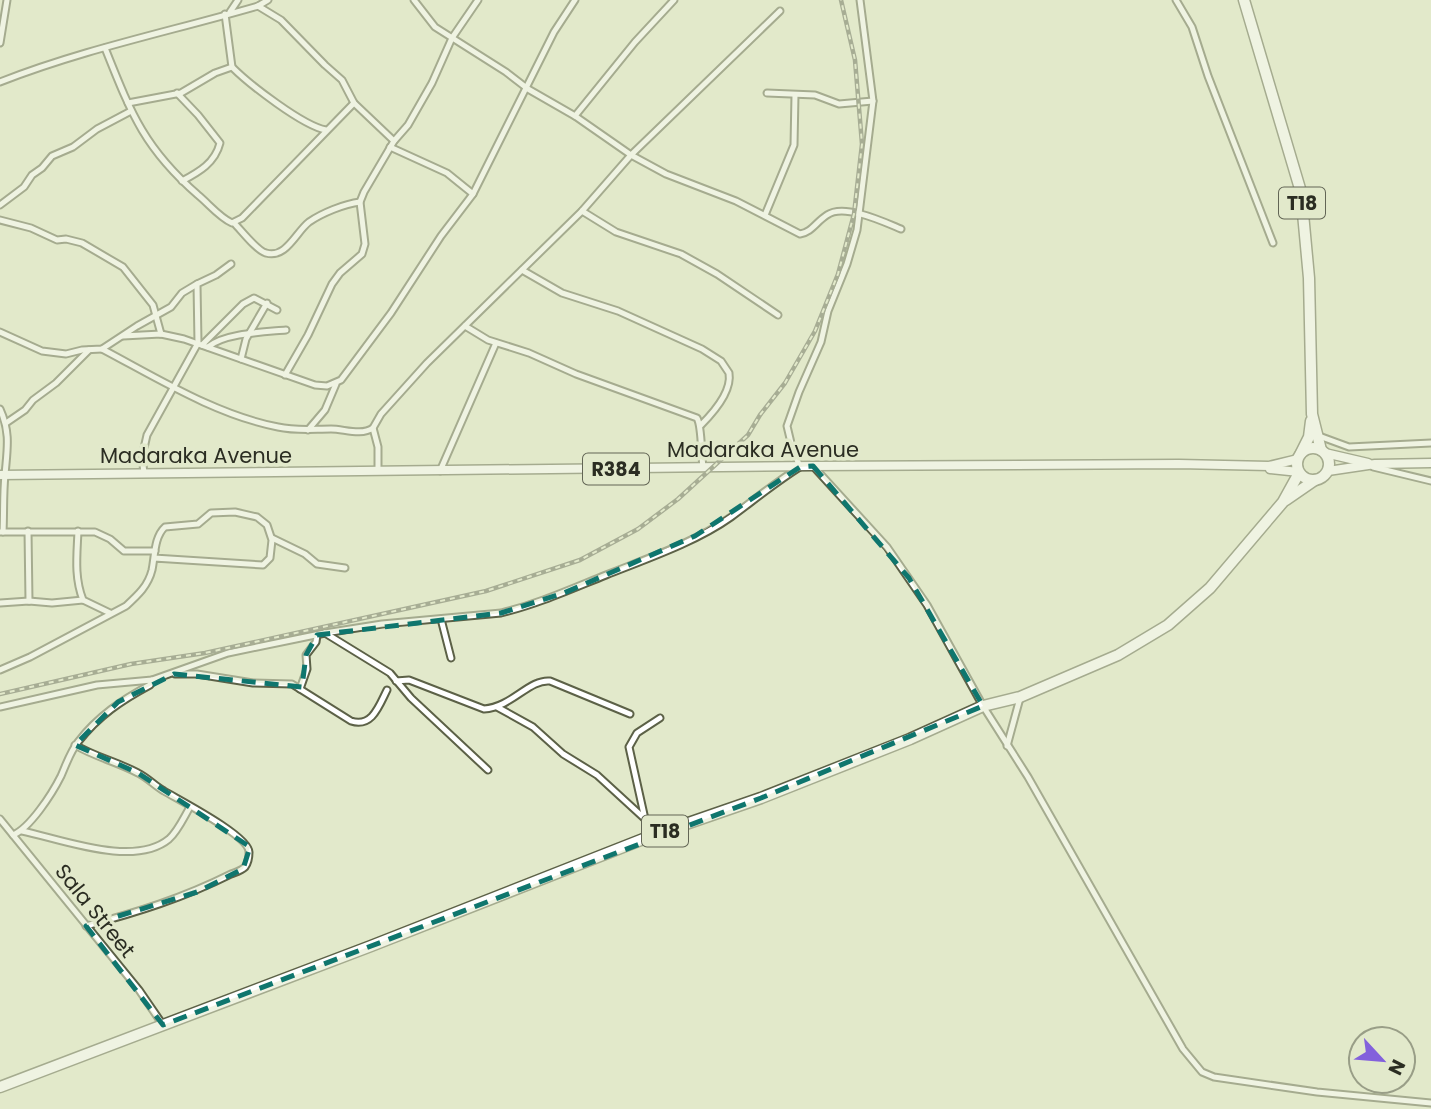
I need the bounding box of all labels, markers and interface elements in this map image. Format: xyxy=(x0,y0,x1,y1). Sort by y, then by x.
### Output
road number: T18 xyxy=(1279,188,1325,218)
street label: Madaraka Avenue xyxy=(667,435,859,464)
street label: Madaraka Avenue xyxy=(100,441,292,470)
road number: R384 xyxy=(583,454,649,484)
road number: T18 xyxy=(642,816,688,846)
street label: Sala Street xyxy=(49,858,142,964)
north arrow xyxy=(1347,1025,1417,1095)
text: N xyxy=(1382,1055,1412,1080)

